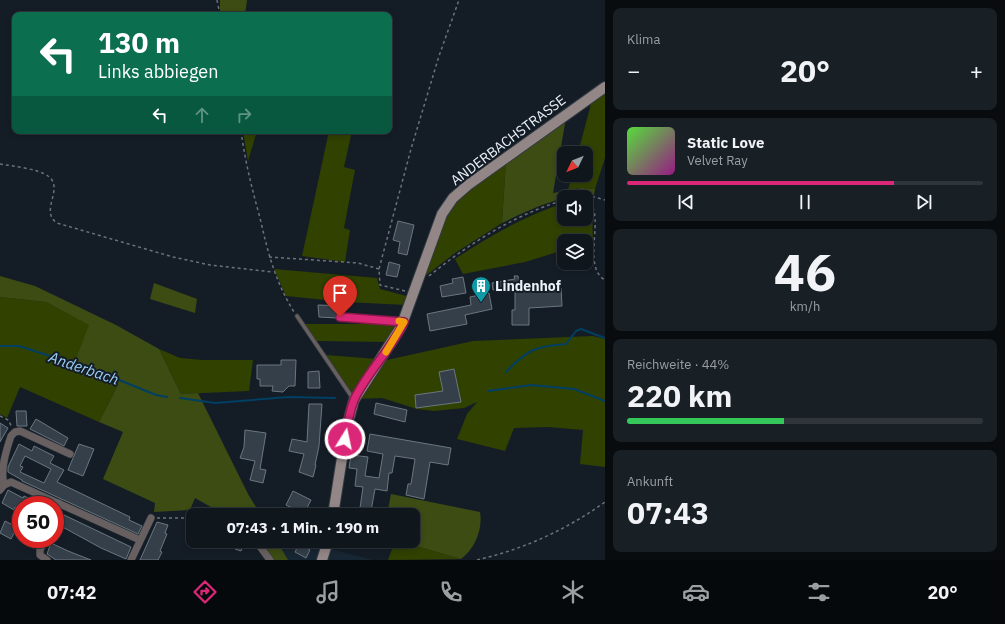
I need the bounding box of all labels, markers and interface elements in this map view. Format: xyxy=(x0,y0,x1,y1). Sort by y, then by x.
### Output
text: 130 m xyxy=(98,24,180,61)
icon: left xyxy=(32,28,84,80)
text: Klima xyxy=(627,31,660,48)
text: 20° xyxy=(780,51,830,90)
text: − xyxy=(627,56,640,85)
text: + xyxy=(970,56,983,85)
text: Links abbiegen xyxy=(98,60,218,83)
street label: ANDERBACHSTRASSE xyxy=(447,91,569,189)
icon: left xyxy=(149,104,171,126)
icon: ahead xyxy=(191,104,213,126)
icon: right xyxy=(233,104,255,126)
text: Static Love xyxy=(687,133,764,152)
north arrow xyxy=(557,146,593,182)
map controls xyxy=(557,146,593,270)
text: Velvet Ray xyxy=(687,152,748,169)
button: sound xyxy=(557,190,593,226)
icon: previous xyxy=(675,191,697,213)
icon: pause xyxy=(794,191,816,213)
icon: next xyxy=(913,191,935,213)
button: layers xyxy=(557,234,593,270)
text: 46 xyxy=(774,238,836,305)
building icon: Lindenhof xyxy=(470,275,492,303)
pin xyxy=(323,276,357,317)
place label: Lindenhof xyxy=(495,277,561,295)
icon: arrive xyxy=(329,282,351,304)
text: km/h xyxy=(790,298,820,315)
water label: Anderbach xyxy=(46,347,122,389)
text: Reichweite · 44% xyxy=(627,356,729,373)
text: 220 km xyxy=(627,376,732,415)
position arrow xyxy=(324,418,366,460)
text: Ankunft xyxy=(627,473,673,490)
text: 07:43 xyxy=(627,493,709,532)
speed limit sign: 50 xyxy=(12,496,64,548)
text: 07:43 · 1 Min. · 190 m xyxy=(227,518,379,537)
icon: directions xyxy=(191,578,219,606)
icon: music xyxy=(314,578,342,606)
icon: phone xyxy=(437,578,465,606)
icon: climate xyxy=(559,578,587,606)
icon: car xyxy=(682,578,710,606)
icon: filters xyxy=(805,578,833,606)
text: 07:42 xyxy=(47,581,97,604)
text: 20° xyxy=(928,581,958,604)

